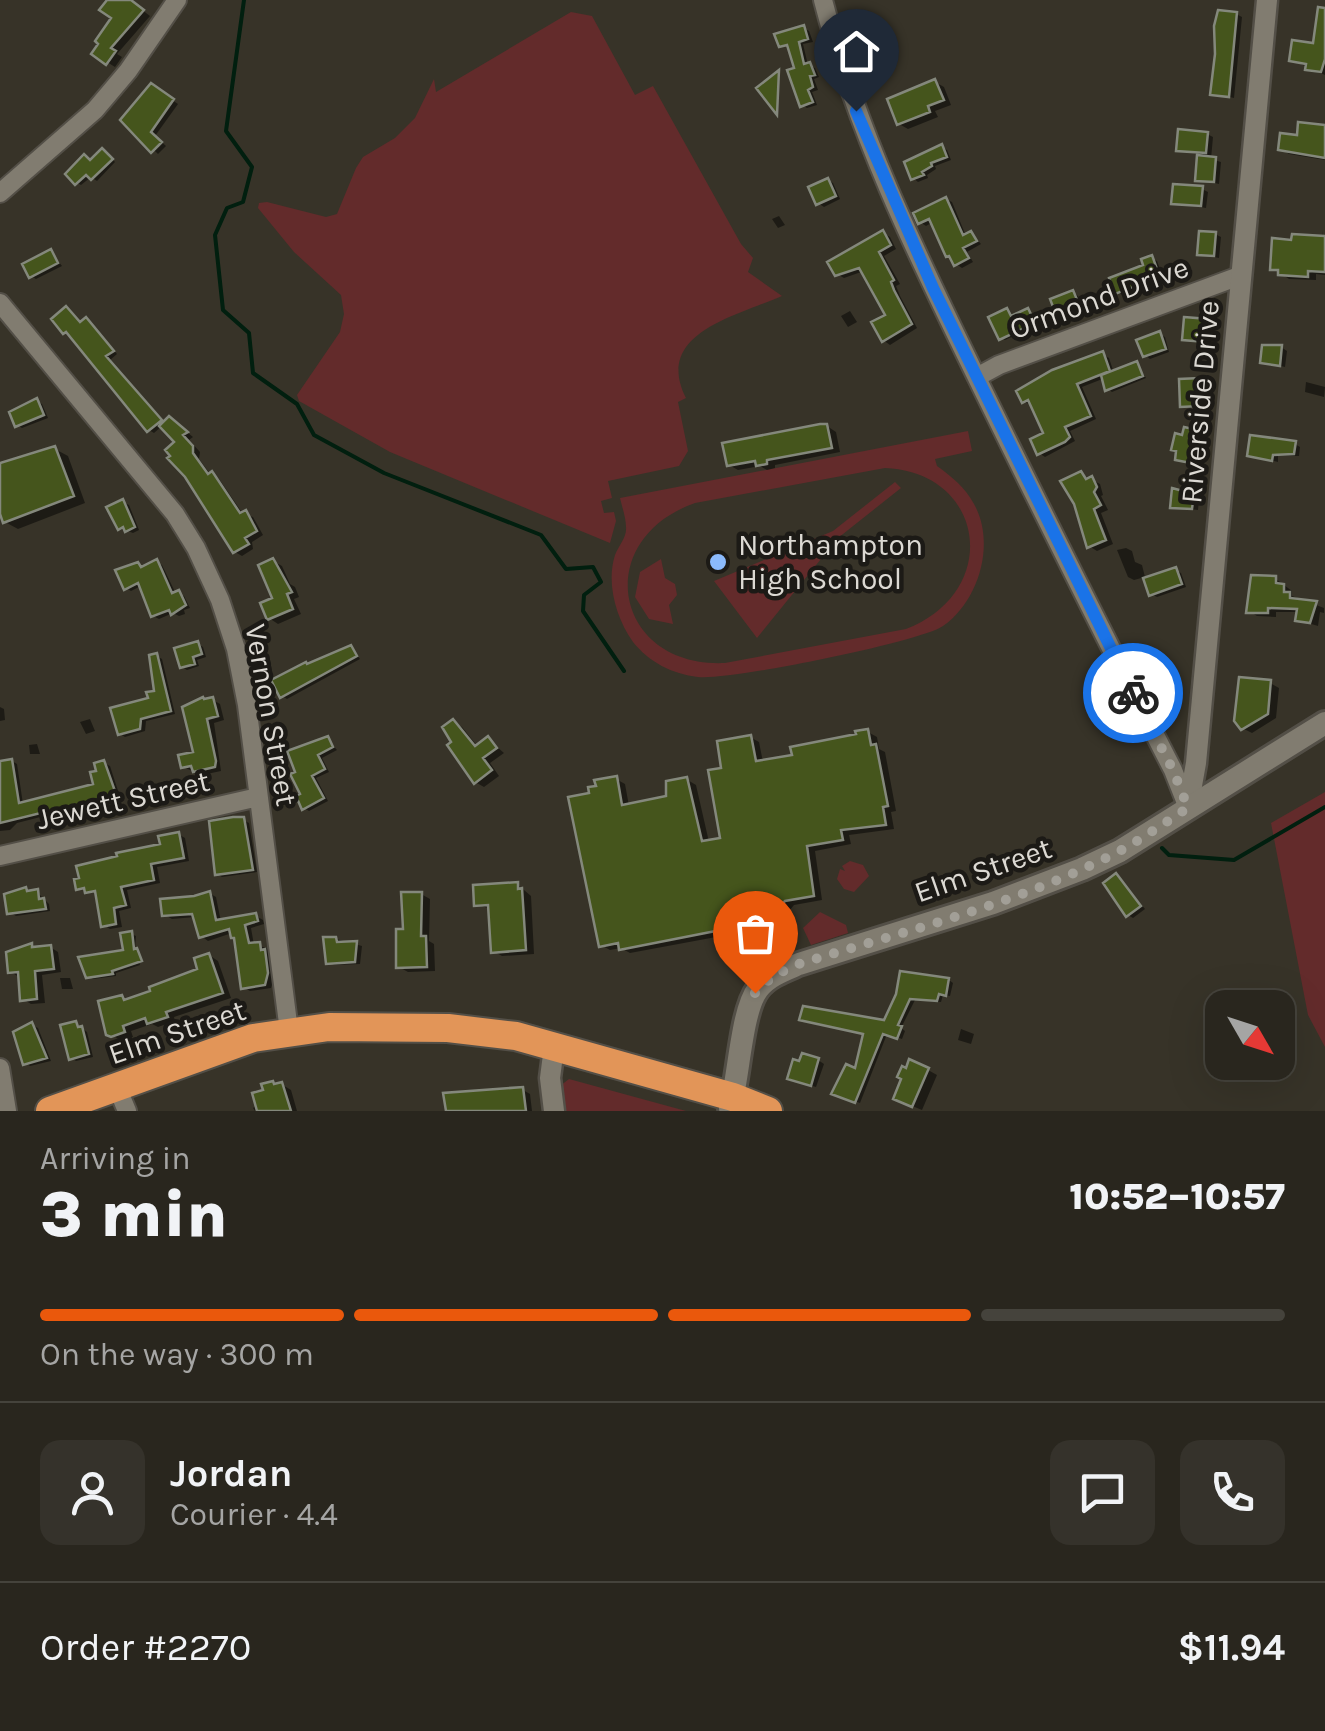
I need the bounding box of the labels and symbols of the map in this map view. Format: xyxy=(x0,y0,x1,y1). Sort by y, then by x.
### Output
pin xyxy=(814,9,899,112)
street label: Ormond Drive xyxy=(1005,249,1193,347)
street label: Riverside Drive xyxy=(1173,299,1227,505)
place label: Northampton High School xyxy=(738,527,923,597)
marker: Northampton High School xyxy=(707,551,729,573)
street label: Vernon Street xyxy=(237,621,305,809)
courier xyxy=(1083,643,1183,743)
street label: Jewett Street xyxy=(33,763,213,837)
street label: Elm Street xyxy=(910,830,1056,910)
pin xyxy=(713,891,798,994)
north arrow xyxy=(1205,990,1295,1080)
street label: Elm Street xyxy=(104,992,250,1072)

